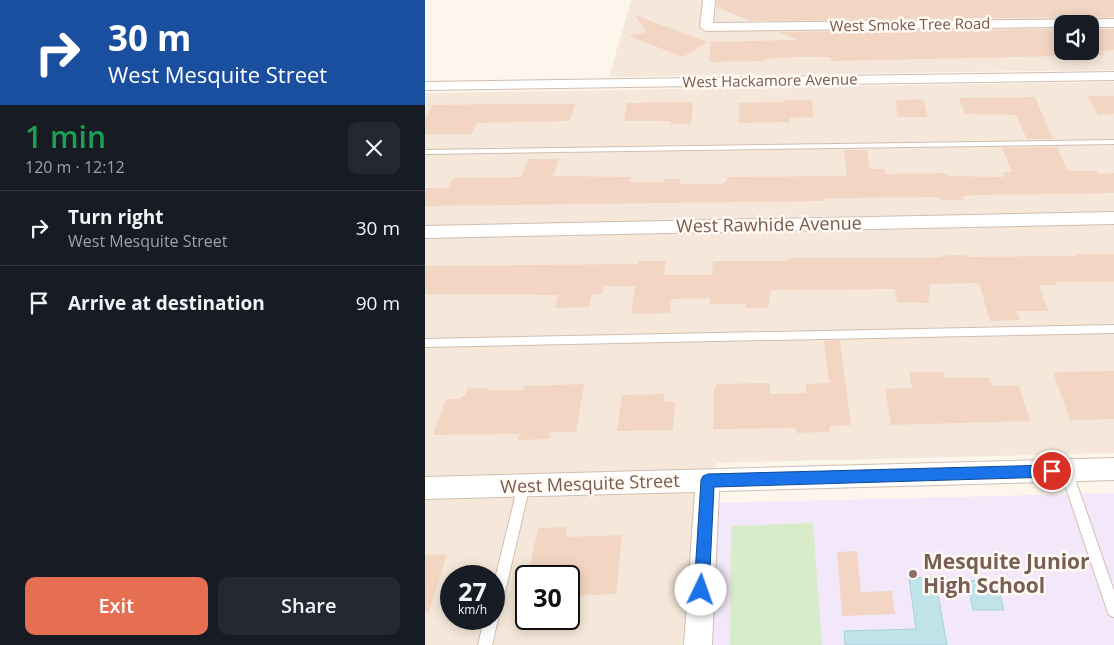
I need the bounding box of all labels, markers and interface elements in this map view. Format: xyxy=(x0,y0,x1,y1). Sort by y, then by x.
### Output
street label: West Smoke Tree Road xyxy=(829,13,991,35)
text: 30 m xyxy=(108,14,191,61)
map controls xyxy=(1054,15,1099,60)
button: sound xyxy=(1054,15,1099,60)
icon: right xyxy=(25,20,90,85)
text: West Mesquite Street xyxy=(108,59,327,89)
street label: West Hackamore Avenue xyxy=(682,68,858,92)
text: 1 min xyxy=(25,116,106,157)
button: close xyxy=(348,122,400,174)
text: 120 m · 12:12 xyxy=(25,156,125,178)
text: Turn right xyxy=(68,204,163,230)
street label: West Rawhide Avenue xyxy=(676,210,862,238)
icon: right xyxy=(25,214,53,242)
text: 30 m xyxy=(356,215,400,241)
text: West Mesquite Street xyxy=(68,230,227,252)
icon: arrive xyxy=(25,289,53,317)
text: Arrive at destination xyxy=(68,290,265,316)
text: 90 m xyxy=(356,290,400,316)
pin xyxy=(1031,450,1073,492)
icon: arrive xyxy=(1038,457,1066,485)
street label: West Mesquite Street xyxy=(500,468,680,498)
place label: Mesquite Junior High School xyxy=(923,547,1090,599)
position arrow xyxy=(674,563,726,615)
speed limit sign: 30 xyxy=(515,565,580,630)
marker: Mesquite Junior High School xyxy=(907,568,919,580)
text: 27 xyxy=(458,574,487,608)
button: Exit xyxy=(25,577,208,635)
button: Share xyxy=(218,577,400,635)
text: km/h xyxy=(458,601,487,618)

